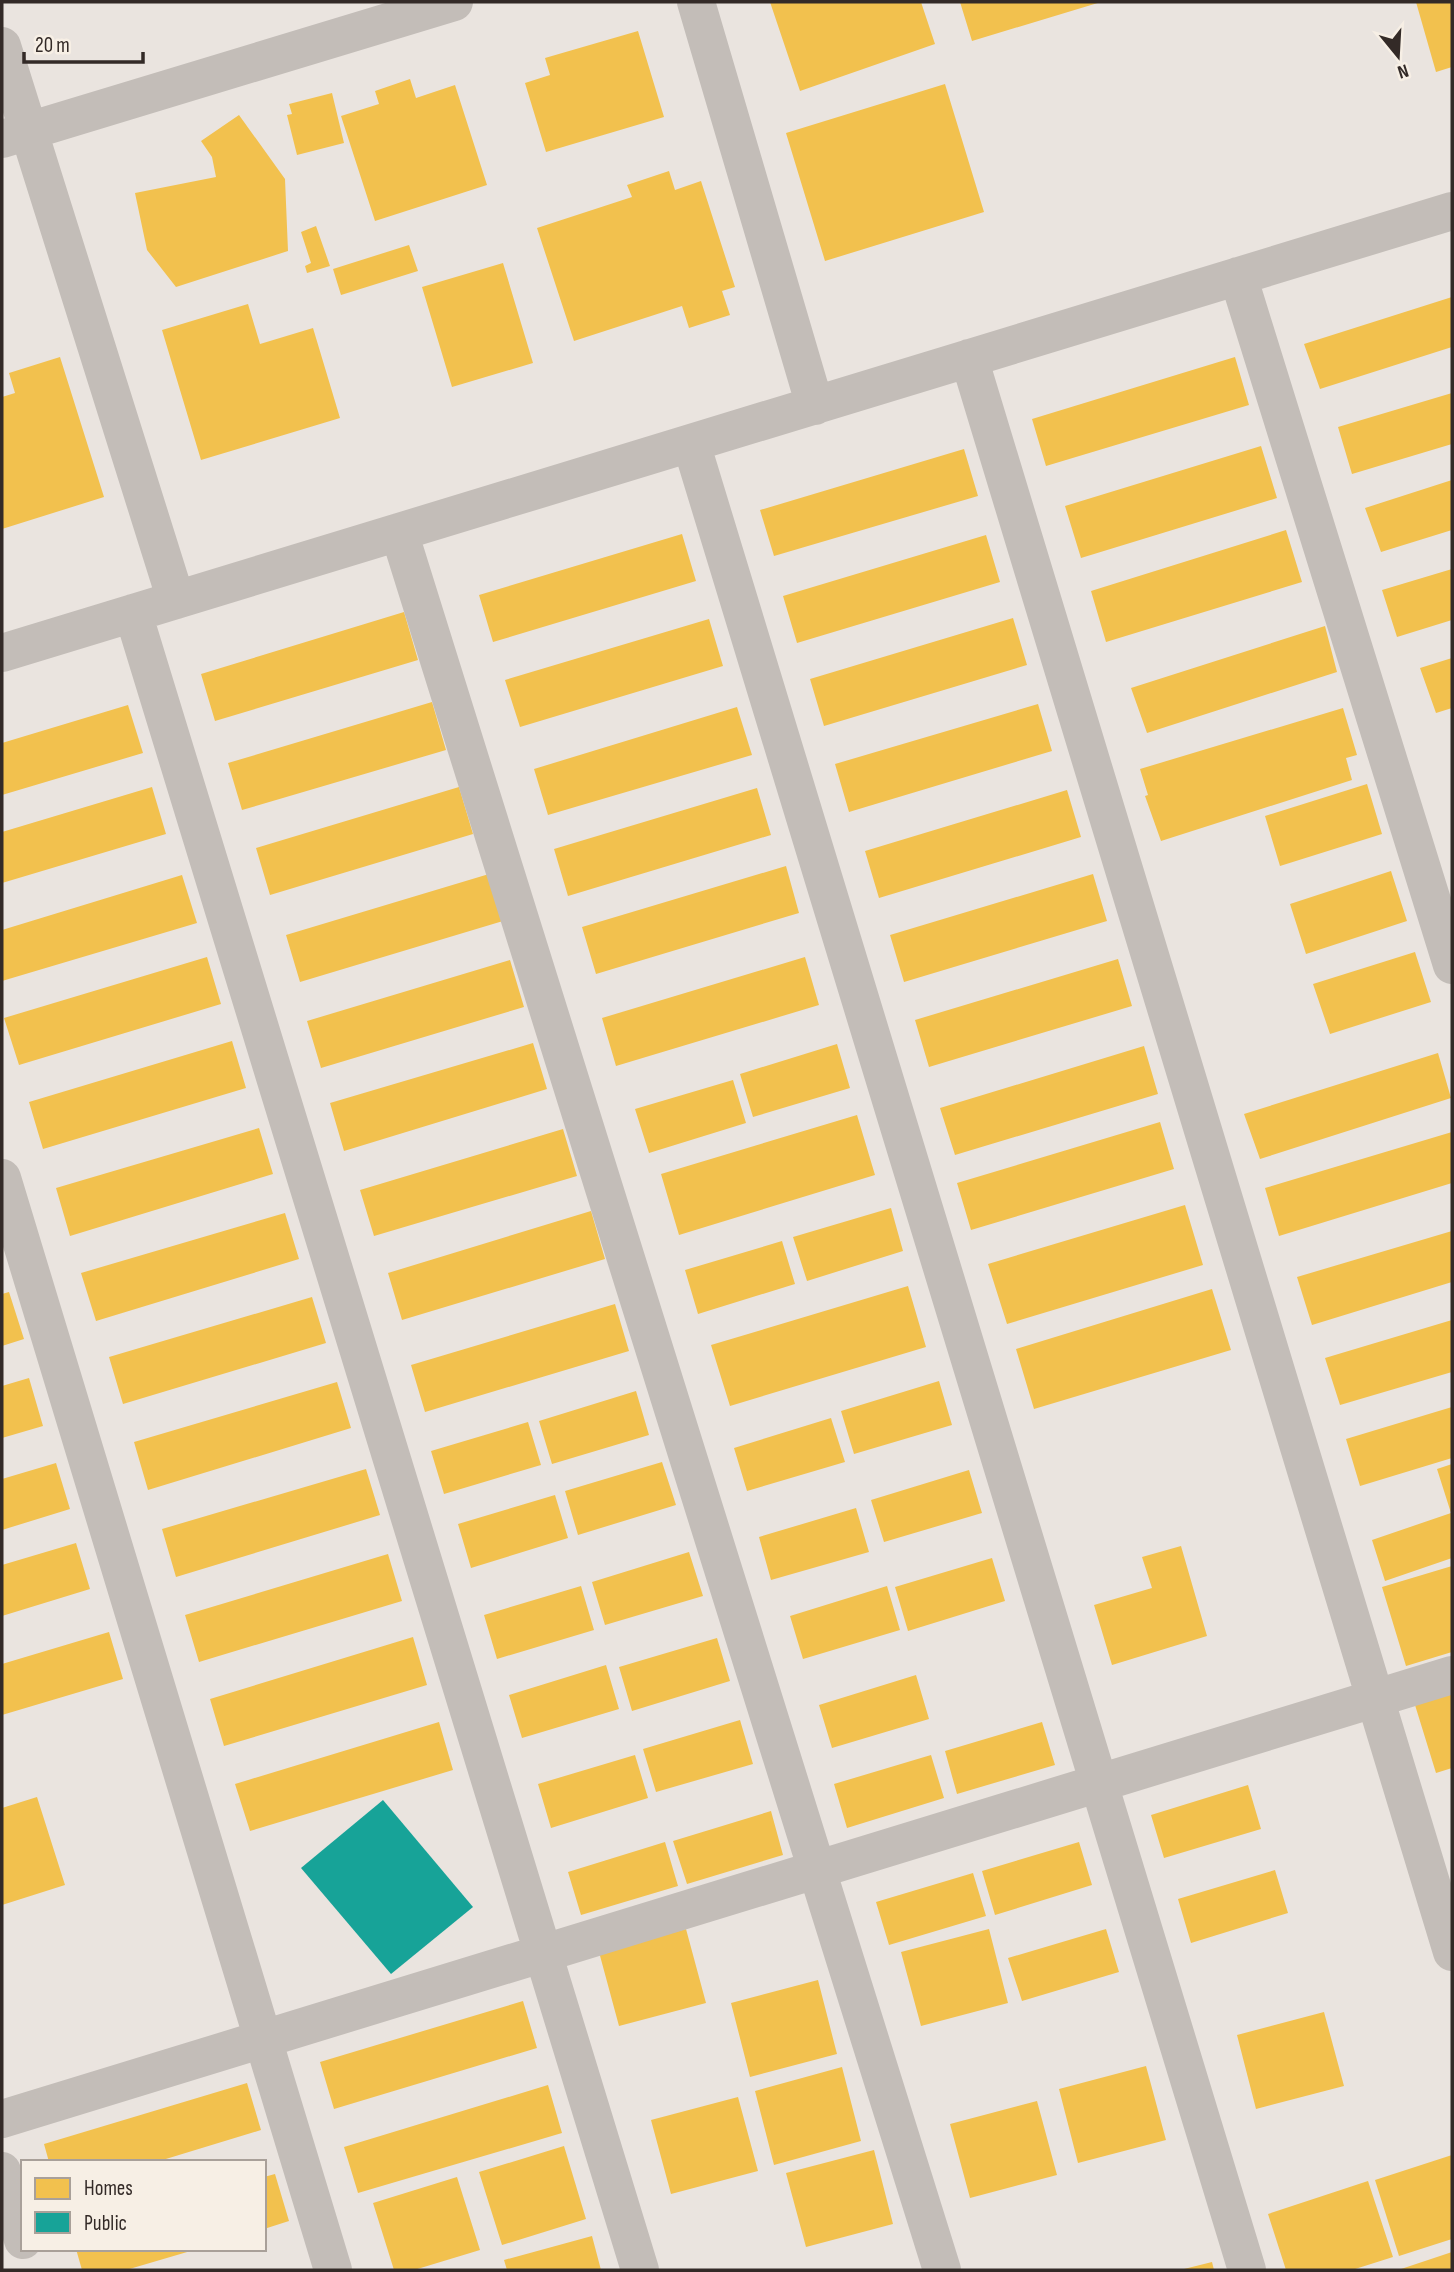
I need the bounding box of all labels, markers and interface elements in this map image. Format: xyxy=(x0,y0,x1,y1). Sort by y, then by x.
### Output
scale bar xyxy=(24,21,144,65)
north arrow xyxy=(1363,21,1433,91)
text: 20 m xyxy=(35,33,70,58)
text: N xyxy=(1394,58,1411,83)
legend xyxy=(21,2160,266,2251)
text: Homes xyxy=(84,2176,133,2201)
text: Public xyxy=(84,2211,127,2236)

